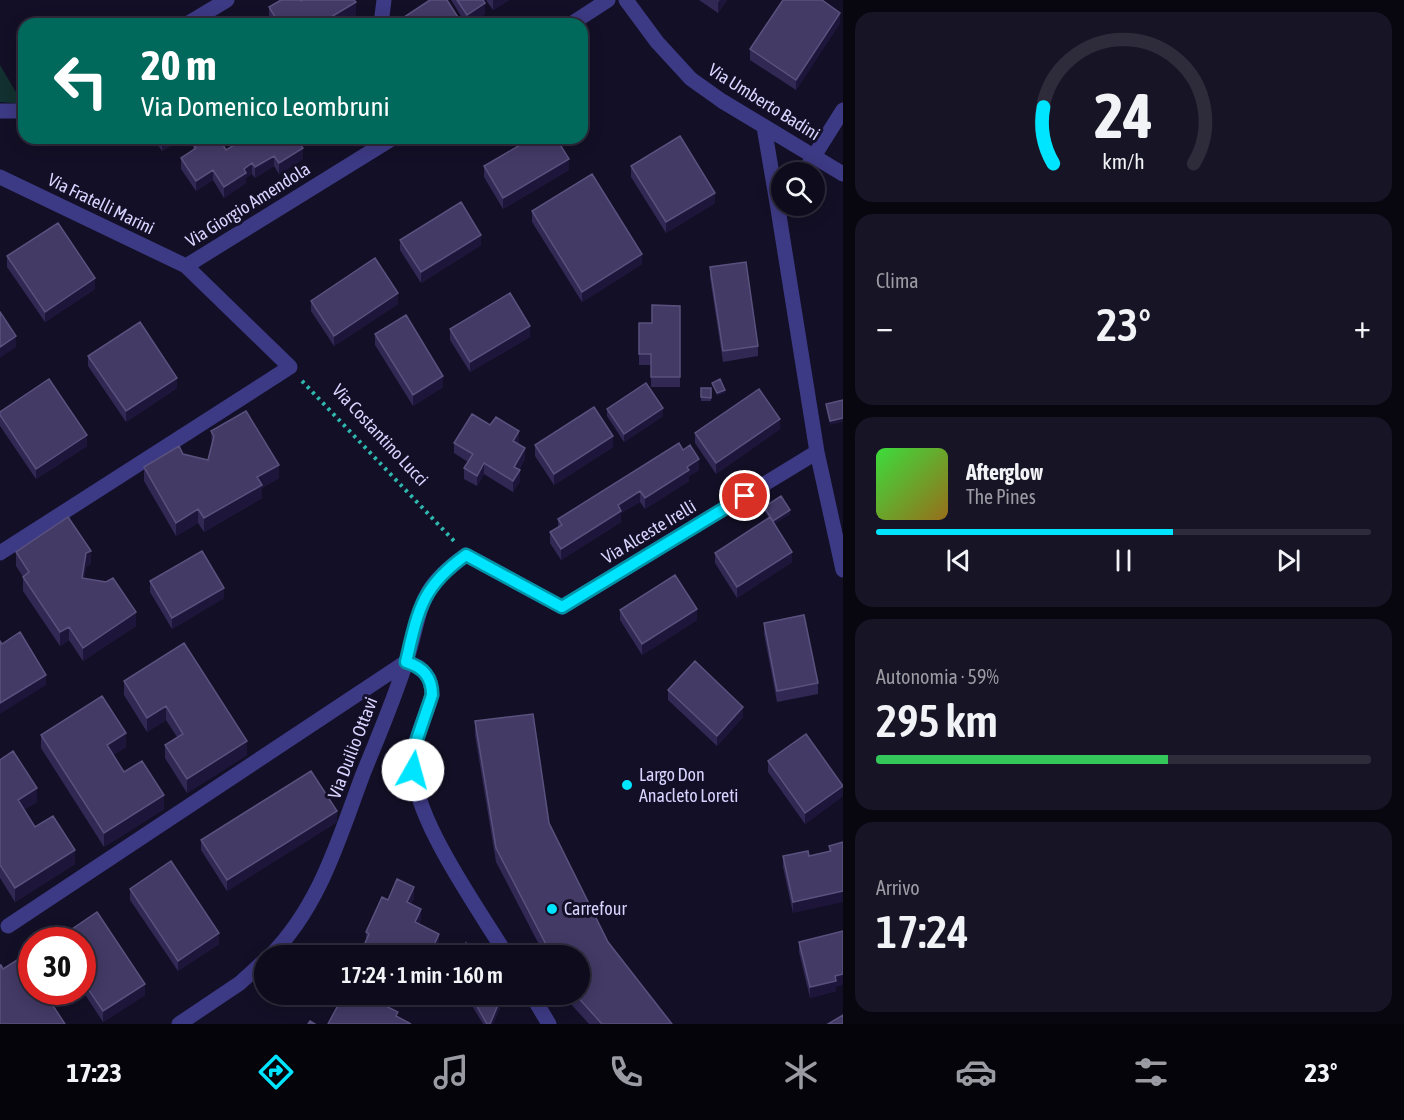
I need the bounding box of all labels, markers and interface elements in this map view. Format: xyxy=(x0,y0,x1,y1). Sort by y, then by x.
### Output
text: 20 m xyxy=(141,41,216,89)
icon: left xyxy=(42,42,120,120)
street label: Via Umberto Badini xyxy=(705,59,824,144)
text: 24 xyxy=(1094,80,1153,151)
text: Via Domenico Leombruni xyxy=(141,91,390,122)
text: km/h xyxy=(1102,150,1145,175)
street label: Via Giorgio Amendola xyxy=(182,158,314,251)
map controls xyxy=(771,162,825,216)
button: search xyxy=(771,162,825,216)
street label: Via Fratelli Marini xyxy=(44,169,158,238)
text: Clima xyxy=(876,269,919,292)
text: 23° xyxy=(1096,299,1151,351)
text: − xyxy=(876,307,893,345)
text: + xyxy=(1354,307,1371,345)
street label: Via Costantino Lucci xyxy=(328,380,433,490)
text: Afterglow xyxy=(966,459,1043,485)
pin xyxy=(719,470,770,521)
icon: arrive xyxy=(728,479,761,512)
text: The Pines xyxy=(966,485,1036,508)
street label: Via Alceste Irelli xyxy=(598,495,699,568)
icon: previous xyxy=(942,544,975,577)
icon: pause xyxy=(1107,544,1140,577)
icon: next xyxy=(1272,544,1305,577)
text: Autonomia · 59% xyxy=(876,665,999,688)
street label: Via Duilio Ottavi xyxy=(323,694,382,802)
text: 295 km xyxy=(876,695,998,747)
position arrow xyxy=(381,738,445,802)
place label: Largo Don Anacleto Loreti xyxy=(639,764,739,806)
marker: Largo Don Anacleto Loreti xyxy=(620,778,634,792)
text: Arrivo xyxy=(876,876,920,899)
place label: Carrefour xyxy=(564,898,627,919)
marker: Carrefour xyxy=(545,902,559,916)
text: 17:24 xyxy=(876,906,969,958)
speed limit sign: 30 xyxy=(18,927,96,1005)
text: 17:24 · 1 min · 160 m xyxy=(341,962,503,988)
icon: directions xyxy=(255,1051,297,1093)
icon: music xyxy=(430,1051,472,1093)
icon: phone xyxy=(605,1051,647,1093)
icon: climate xyxy=(780,1051,822,1093)
icon: car xyxy=(955,1051,997,1093)
icon: filters xyxy=(1130,1051,1172,1093)
text: 17:23 xyxy=(66,1057,122,1088)
text: 23° xyxy=(1305,1057,1337,1088)

